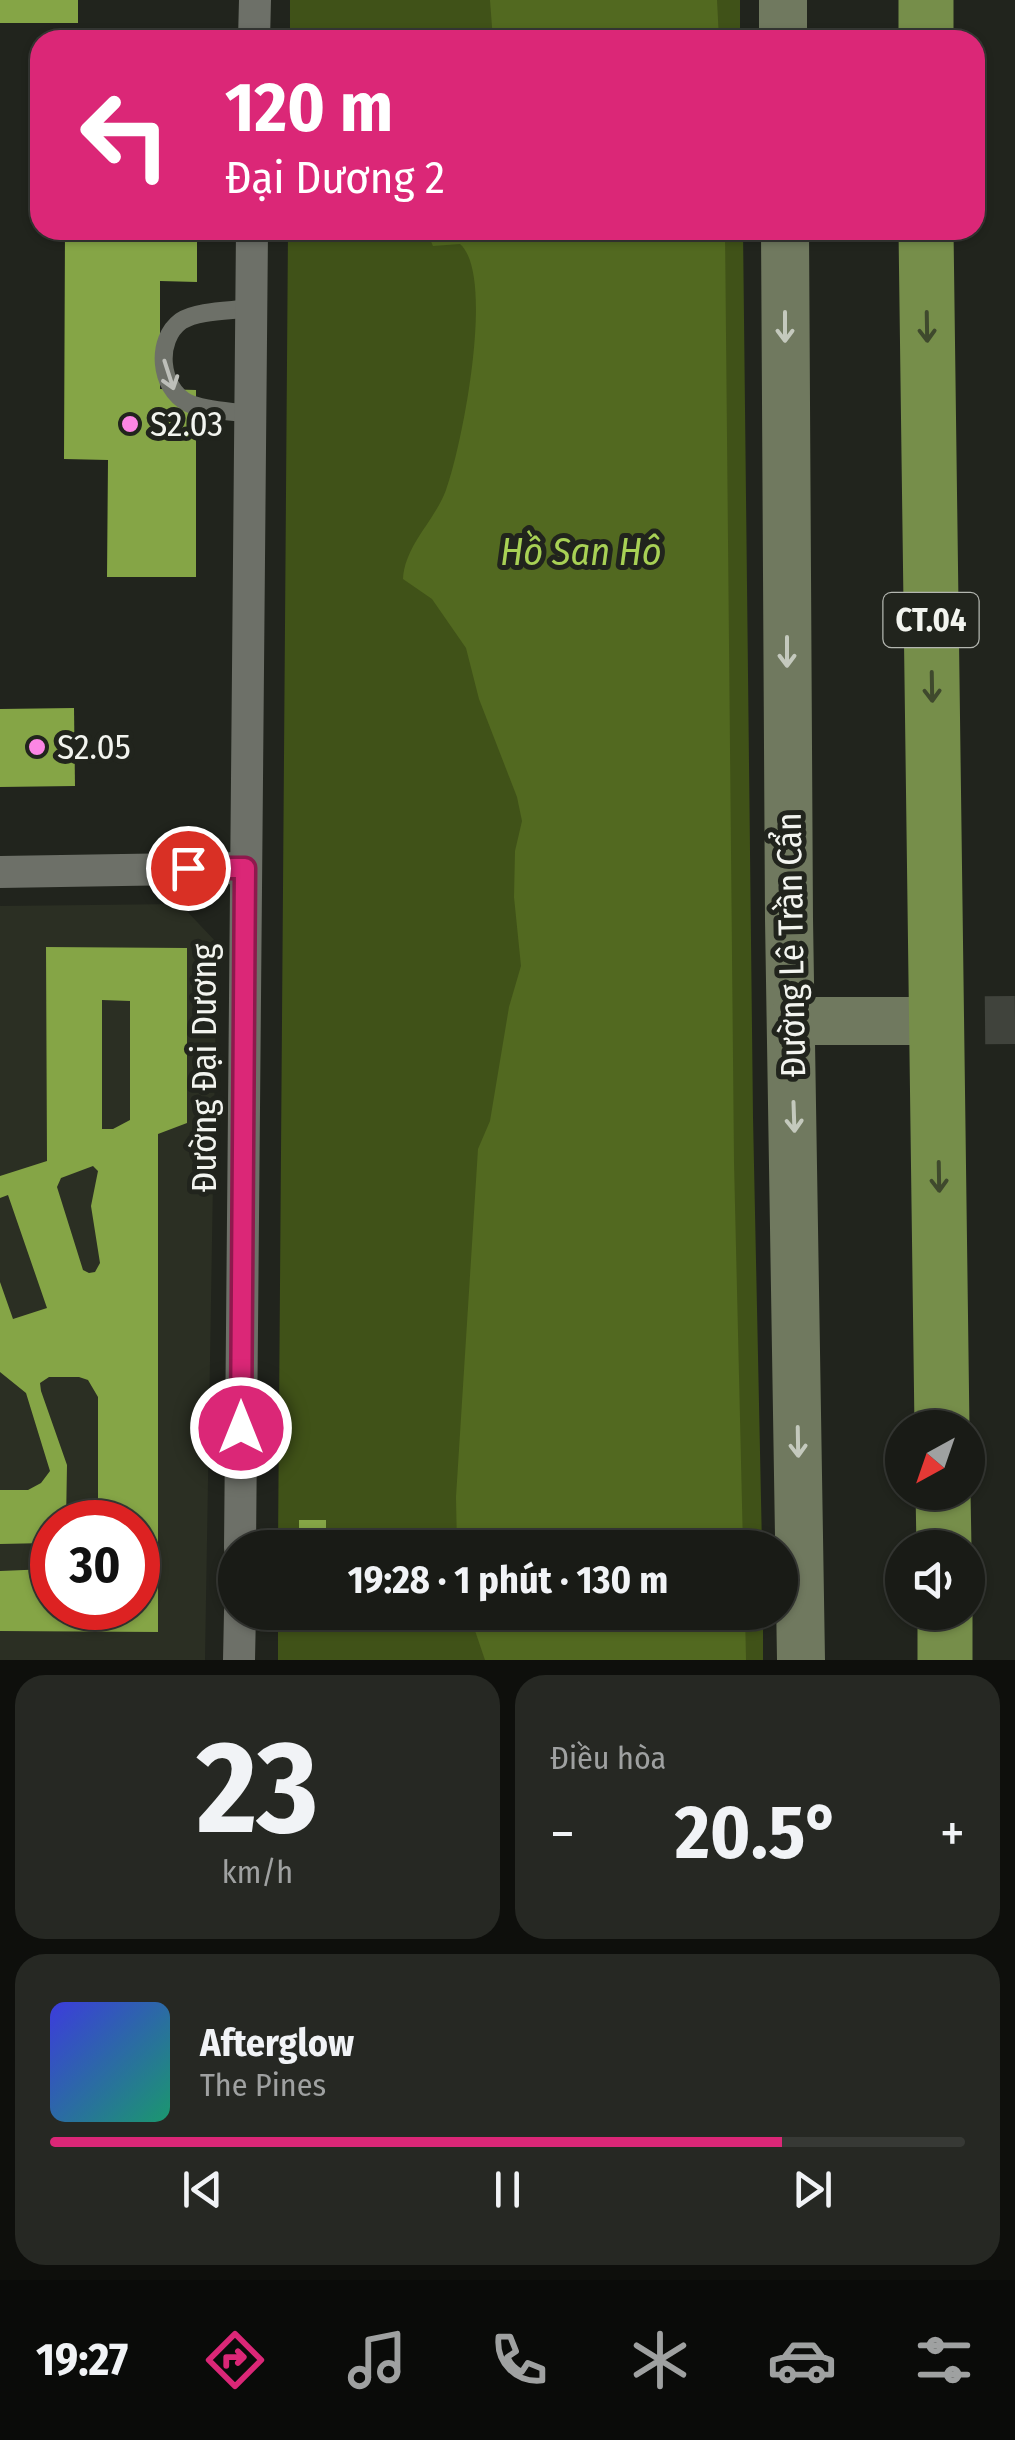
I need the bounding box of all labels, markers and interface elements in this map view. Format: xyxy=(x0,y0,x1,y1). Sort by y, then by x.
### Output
text: 120 m xyxy=(225,66,393,150)
icon: left xyxy=(60,70,190,200)
text: Đại Dương 2 xyxy=(225,151,445,205)
one-way arrow xyxy=(776,310,794,343)
one-way arrow xyxy=(918,310,936,343)
one-way arrow xyxy=(162,359,180,391)
place label: S2.03 xyxy=(150,403,223,445)
marker: S2.03 xyxy=(119,413,141,435)
water label: Hồ San Hô xyxy=(500,529,662,575)
road number: CT.04 xyxy=(884,593,978,647)
one-way arrow xyxy=(778,636,796,668)
one-way arrow xyxy=(922,670,942,703)
place label: S2.05 xyxy=(57,726,131,768)
marker: S2.05 xyxy=(26,736,48,758)
street label: Đường Lê Trần Cẩn xyxy=(767,812,814,1078)
pin xyxy=(146,826,231,911)
icon: arrive xyxy=(161,841,216,896)
street label: Đường Đại Dương xyxy=(183,943,225,1192)
one-way arrow xyxy=(784,1101,803,1133)
one-way arrow xyxy=(929,1161,948,1193)
position arrow xyxy=(189,1376,293,1480)
north arrow xyxy=(885,1410,985,1510)
map controls xyxy=(885,1410,985,1630)
one-way arrow xyxy=(789,1426,808,1458)
speed limit sign: 30 xyxy=(30,1500,160,1630)
button: sound xyxy=(885,1530,985,1630)
text: 19:28 · 1 phút · 130 m xyxy=(348,1557,668,1603)
text: 23 xyxy=(197,1710,318,1866)
text: Điều hòa xyxy=(550,1739,666,1777)
text: 20.5° xyxy=(675,1788,840,1878)
text: − xyxy=(550,1801,575,1867)
text: + xyxy=(940,1801,965,1867)
text: km/h xyxy=(222,1853,293,1891)
text: Afterglow xyxy=(200,2020,354,2066)
text: The Pines xyxy=(200,2066,326,2104)
icon: previous xyxy=(175,2162,230,2217)
icon: pause xyxy=(480,2162,535,2217)
icon: next xyxy=(785,2162,840,2217)
icon: directions xyxy=(200,2325,270,2395)
icon: music xyxy=(342,2325,412,2395)
icon: phone xyxy=(484,2325,554,2395)
icon: climate xyxy=(625,2325,695,2395)
icon: car xyxy=(767,2325,837,2395)
icon: filters xyxy=(909,2325,979,2395)
text: 19:27 xyxy=(36,2333,128,2387)

